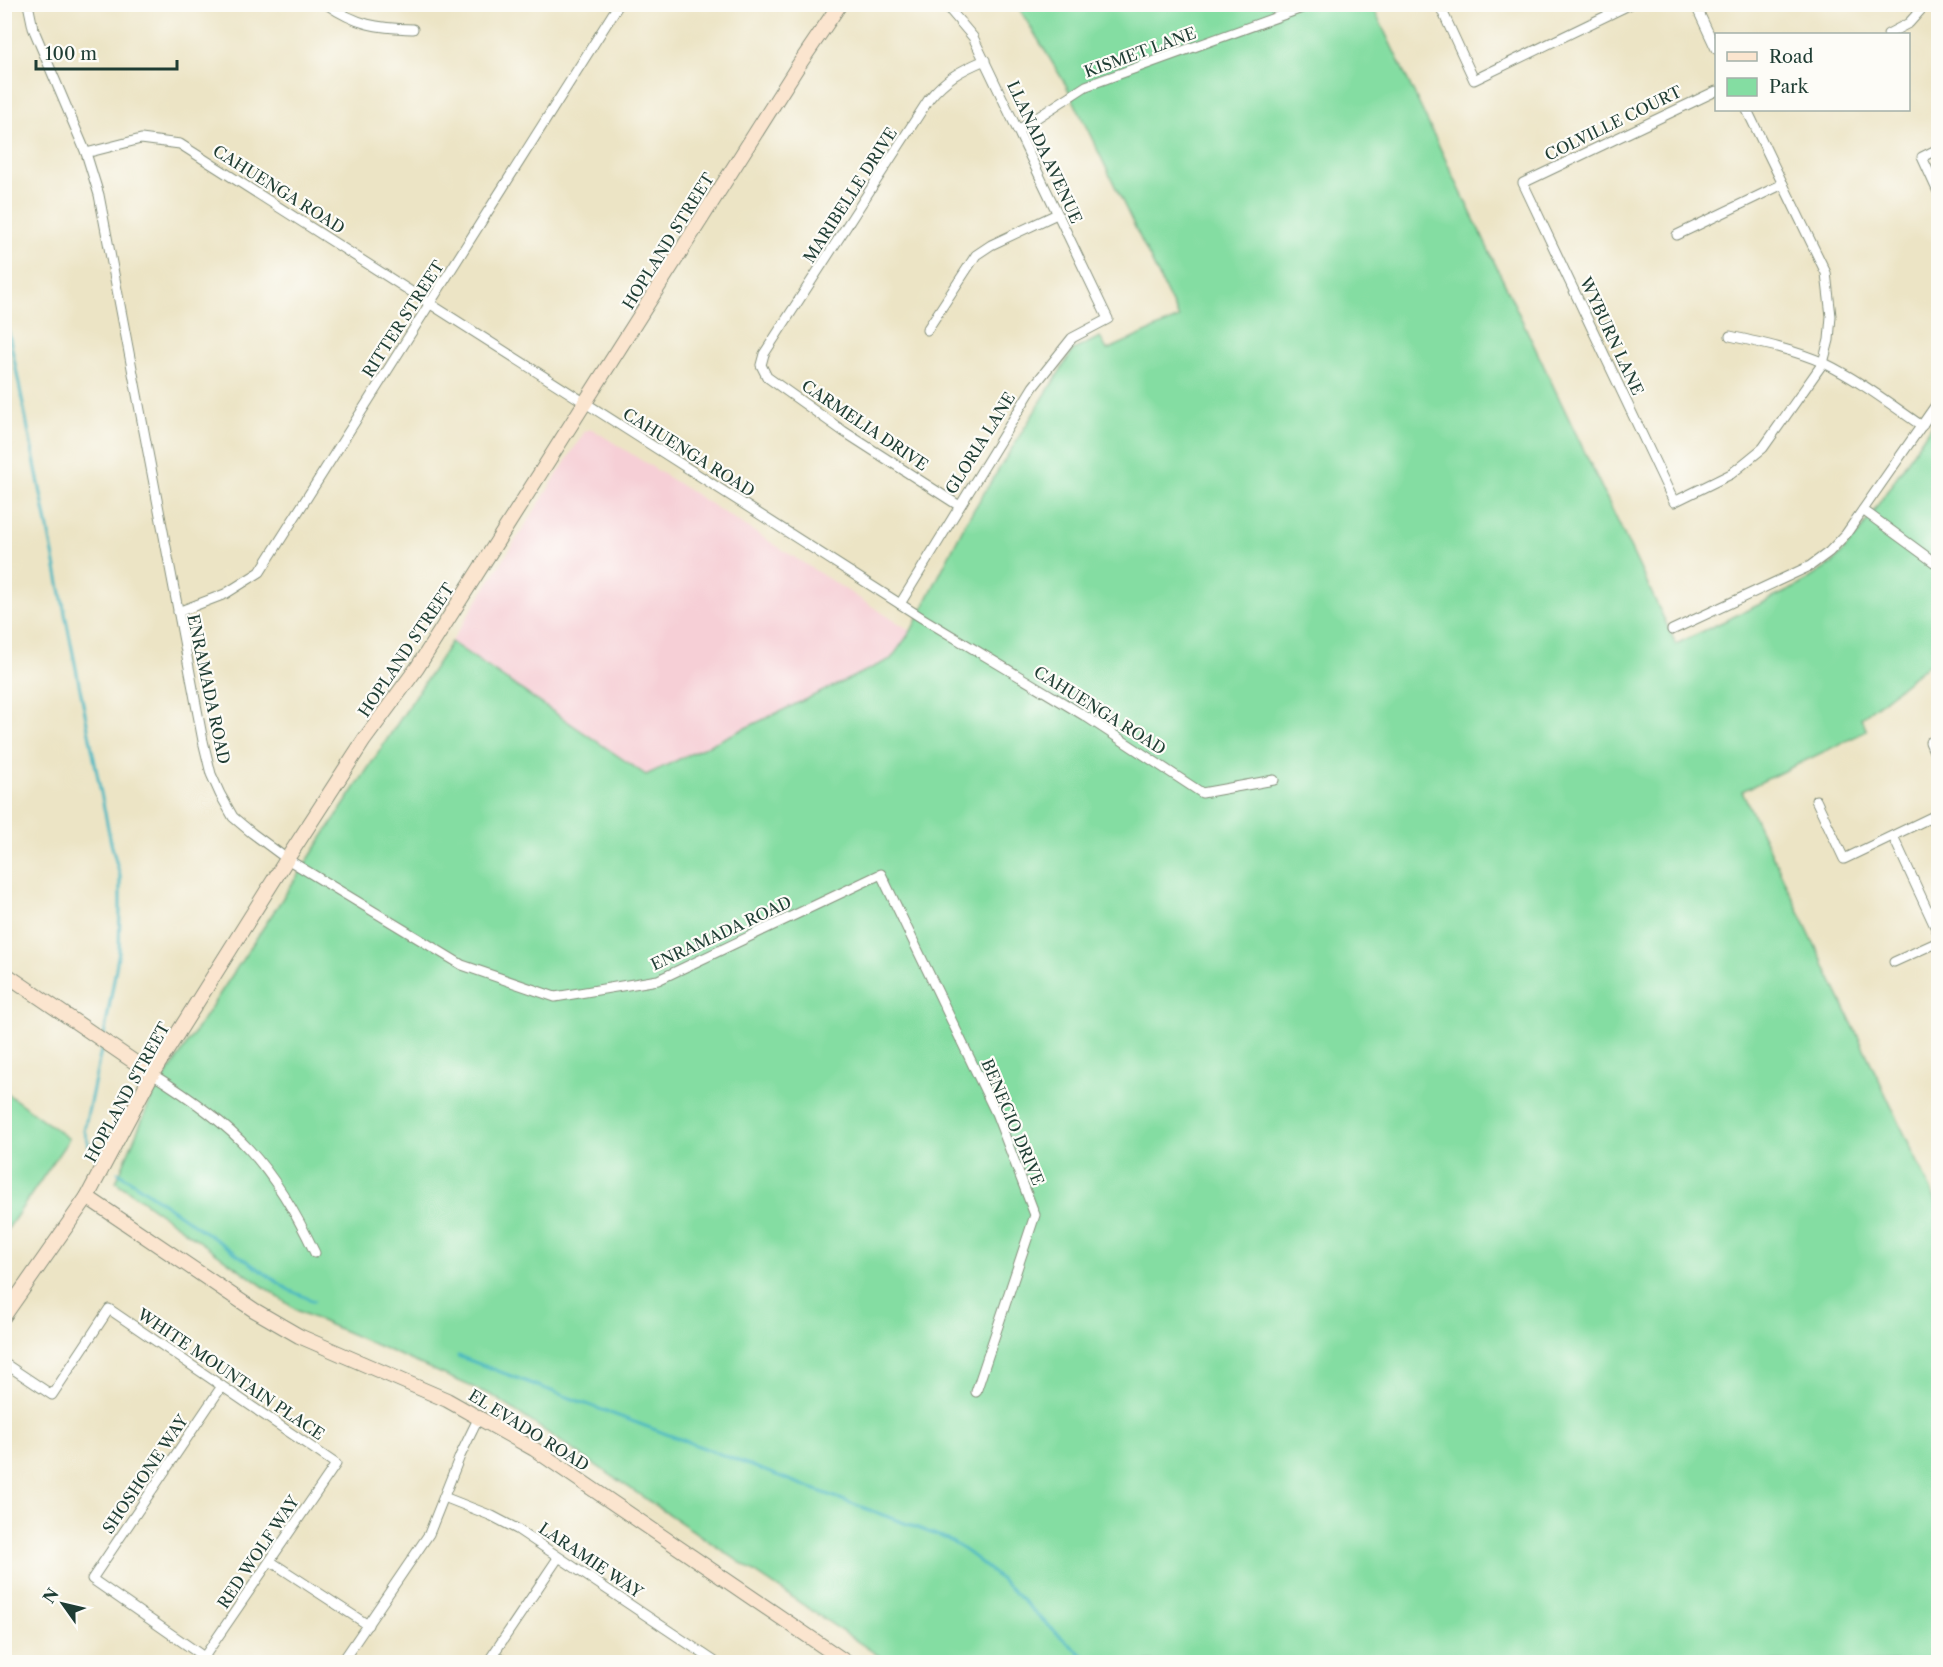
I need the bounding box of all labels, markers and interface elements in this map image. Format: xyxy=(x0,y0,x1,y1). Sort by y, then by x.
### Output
street label: KISMET LANE xyxy=(1081,22,1199,82)
scale bar xyxy=(36,33,177,71)
legend xyxy=(1715,33,1910,111)
text: 100 m xyxy=(45,43,97,65)
text: Road xyxy=(1769,46,1814,68)
text: Park xyxy=(1769,76,1810,98)
street label: LLANADA AVENUE xyxy=(1003,78,1087,226)
street label: COLVILLE COURT xyxy=(1541,81,1685,165)
street label: MARIBELLE DRIVE xyxy=(799,124,901,266)
street label: CAHUENGA ROAD xyxy=(209,140,349,238)
street label: HOPLAND STREET xyxy=(618,169,718,313)
street label: RITTER STREET xyxy=(358,257,448,381)
street label: WYBURN LANE xyxy=(1575,273,1648,398)
street label: CARMELIA DRIVE xyxy=(798,375,932,475)
street label: GLORIA LANE xyxy=(941,388,1019,498)
street label: CAHUENGA ROAD xyxy=(619,403,759,501)
street label: HOPLAND STREET xyxy=(354,579,458,721)
street label: ENRAMADA ROAD xyxy=(183,612,235,766)
street label: CAHUENGA ROAD xyxy=(1030,661,1170,759)
street label: ENRAMADA ROAD xyxy=(647,892,795,974)
street label: HOPLAND STREET xyxy=(80,1018,174,1166)
street label: BENECIO DRIVE xyxy=(977,1056,1049,1188)
street label: WHITE MOUNTAIN PLACE xyxy=(133,1303,328,1444)
street label: EL EVADO ROAD xyxy=(465,1385,593,1475)
street label: SHOSHONE WAY xyxy=(98,1410,192,1537)
street label: RED WOLF WAY xyxy=(213,1491,304,1612)
street label: LARAMIE WAY xyxy=(535,1518,647,1603)
north arrow xyxy=(33,1574,93,1634)
text: N xyxy=(38,1584,63,1607)

